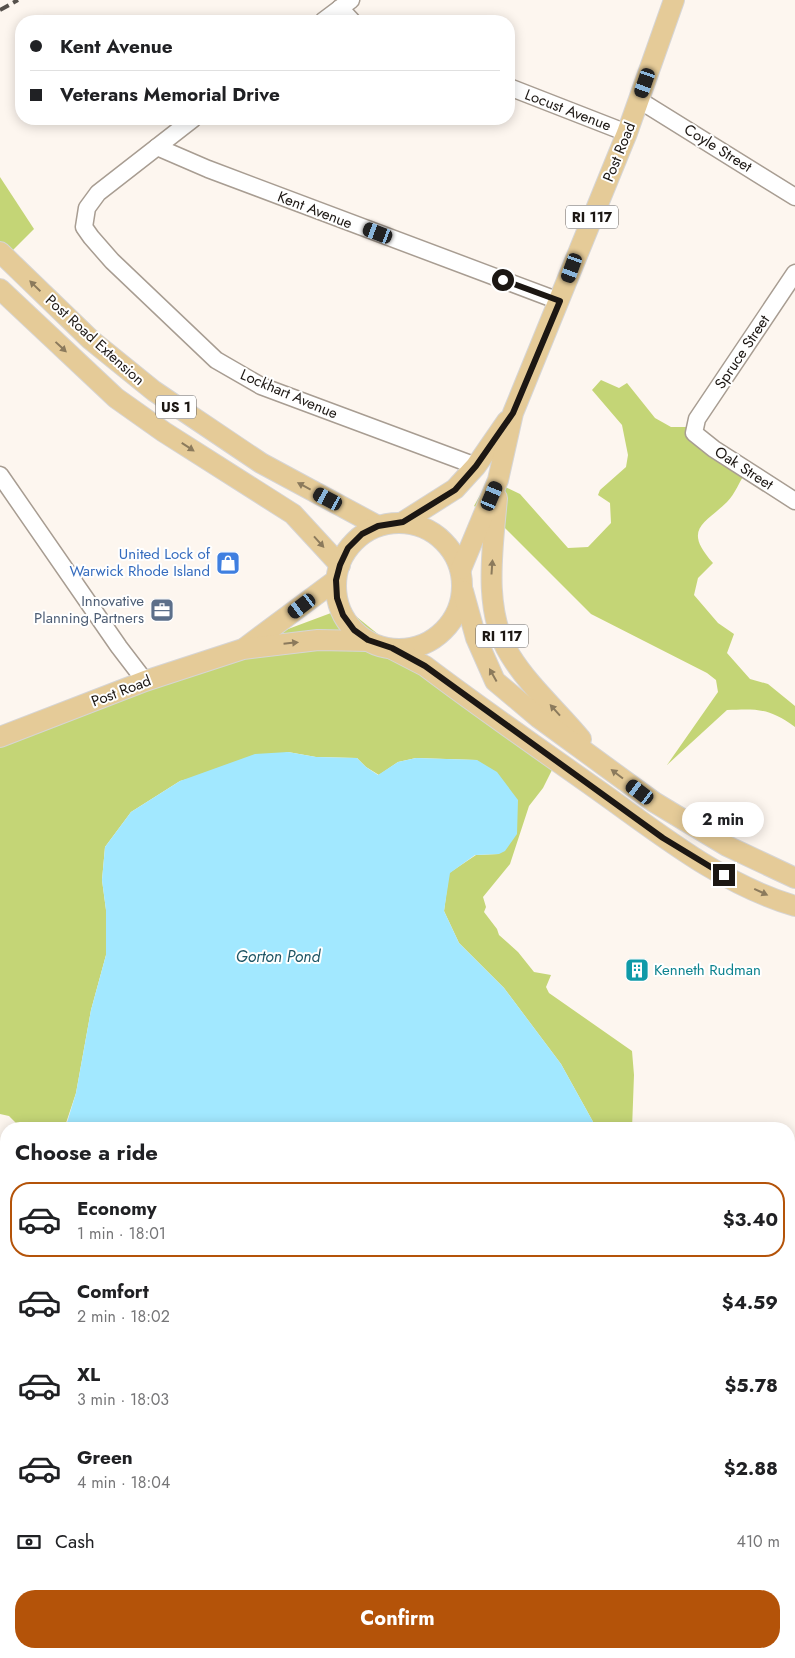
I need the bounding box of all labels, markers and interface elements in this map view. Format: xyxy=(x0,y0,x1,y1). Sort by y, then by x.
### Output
text: Kent Avenue xyxy=(60,33,173,60)
car xyxy=(633,66,656,100)
text: Veterans Memorial Drive xyxy=(60,81,280,108)
street label: Locust Avenue xyxy=(522,83,615,137)
street label: Coyle Street xyxy=(680,118,757,178)
street label: Post Road xyxy=(597,119,641,185)
street label: Kent Avenue xyxy=(274,186,356,234)
road number: RI 117 xyxy=(566,206,618,228)
car xyxy=(361,221,394,245)
car xyxy=(559,251,584,285)
route start xyxy=(492,269,514,291)
one-way arrow xyxy=(29,280,41,292)
street label: Post Road Extension xyxy=(41,289,149,391)
street label: Spruce Street xyxy=(709,310,775,393)
one-way arrow xyxy=(55,341,67,353)
street label: Lockhart Avenue xyxy=(237,364,341,425)
road number: US 1 xyxy=(156,396,196,418)
street label: Oak Street xyxy=(710,441,778,495)
one-way arrow xyxy=(181,443,194,452)
car xyxy=(479,479,504,513)
one-way arrow xyxy=(297,482,312,490)
car xyxy=(311,485,344,513)
one-way arrow xyxy=(313,535,325,547)
place label: United Lock of Warwick Rhode Island xyxy=(69,543,211,582)
shop icon: United Lock of Warwick Rhode Island xyxy=(215,550,241,576)
one-way arrow xyxy=(488,558,496,574)
place label: Innovative Planning Partners xyxy=(34,590,144,629)
car xyxy=(285,591,318,621)
office icon: Innovative Planning Partners xyxy=(149,597,175,623)
road number: RI 117 xyxy=(476,624,528,648)
one-way arrow xyxy=(283,639,299,647)
one-way arrow xyxy=(489,668,497,682)
street label: Post Road xyxy=(88,670,154,712)
one-way arrow xyxy=(549,704,561,716)
one-way arrow xyxy=(611,769,624,780)
car xyxy=(623,777,656,807)
callout: 2 min xyxy=(683,802,765,838)
text: 2 min xyxy=(702,808,744,831)
route end xyxy=(713,864,735,886)
one-way arrow xyxy=(753,888,768,897)
water label: Gorton Pond xyxy=(236,945,321,968)
building icon: Kenneth Rudman xyxy=(624,957,650,983)
place label: Kenneth Rudman xyxy=(654,959,761,981)
text: Choose a ride xyxy=(15,1136,158,1168)
text: Economy xyxy=(77,1195,157,1222)
icon: car xyxy=(17,1197,62,1242)
text: $3.40 xyxy=(723,1206,778,1233)
text: 1 min · 18:01 xyxy=(77,1222,166,1245)
text: Comfort xyxy=(77,1278,149,1305)
icon: car xyxy=(17,1280,62,1325)
text: $4.59 xyxy=(722,1289,778,1316)
text: 2 min · 18:02 xyxy=(77,1305,170,1328)
text: XL xyxy=(77,1361,100,1388)
icon: car xyxy=(17,1363,62,1408)
text: $5.78 xyxy=(724,1372,778,1399)
text: 3 min · 18:03 xyxy=(77,1388,169,1411)
text: Green xyxy=(77,1444,133,1471)
icon: car xyxy=(17,1446,62,1491)
text: $2.88 xyxy=(724,1455,778,1482)
text: 4 min · 18:04 xyxy=(77,1471,170,1494)
icon: cash xyxy=(15,1528,43,1556)
text: Cash xyxy=(55,1528,95,1555)
text: 410 m xyxy=(737,1530,780,1553)
button: Confirm xyxy=(15,1590,780,1648)

